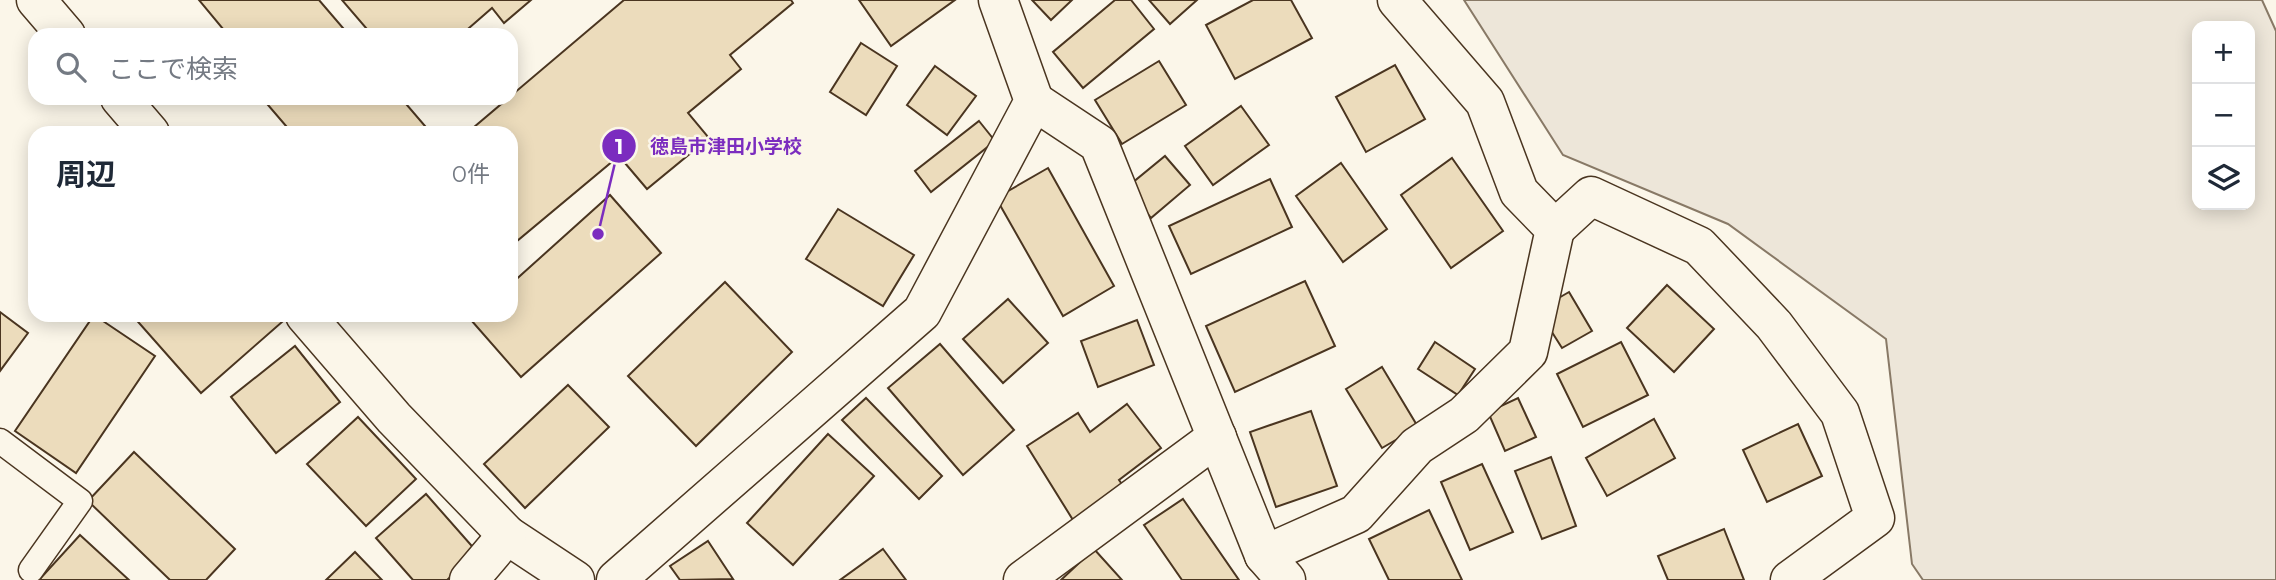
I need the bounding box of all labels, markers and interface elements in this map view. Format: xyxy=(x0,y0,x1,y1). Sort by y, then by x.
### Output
map controls xyxy=(2192,21,2255,210)
button: + xyxy=(2192,21,2255,84)
search box xyxy=(28,28,518,105)
icon: search xyxy=(52,48,90,86)
text: ここで検索 xyxy=(108,53,238,85)
button: − xyxy=(2192,84,2255,147)
callout: 徳島市津田小学校 xyxy=(601,126,816,166)
text: 1 xyxy=(615,134,623,159)
text: 徳島市津田小学校 xyxy=(650,135,802,158)
button: layers xyxy=(2192,147,2255,210)
text: 周辺 xyxy=(56,156,116,193)
text: 0件 xyxy=(452,160,490,188)

